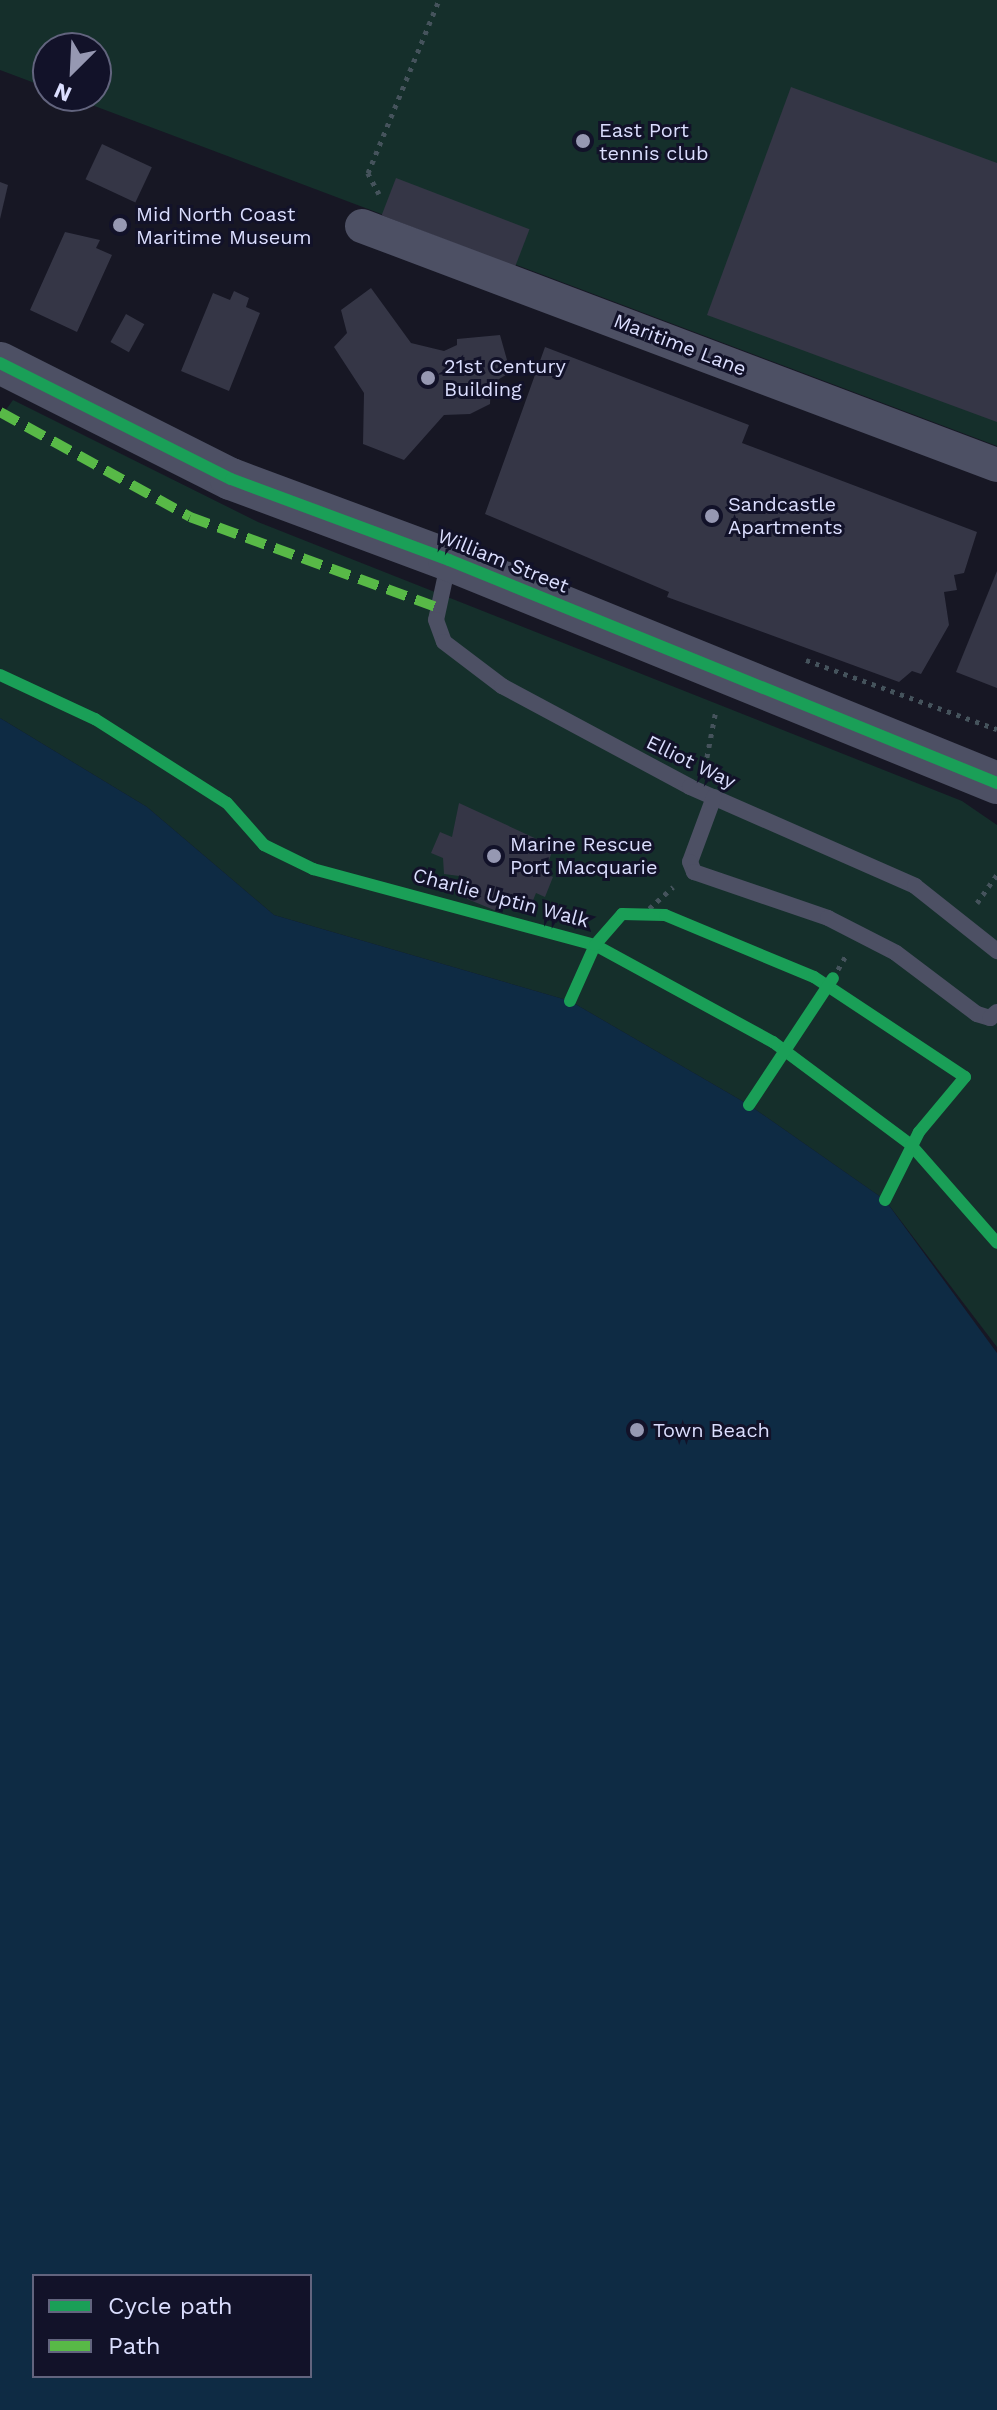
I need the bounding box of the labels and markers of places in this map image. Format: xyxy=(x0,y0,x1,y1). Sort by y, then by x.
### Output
place label: East Port tennis club xyxy=(599,118,709,165)
marker: East Port tennis club xyxy=(574,132,592,150)
place label: Mid North Coast Maritime Museum xyxy=(136,202,312,249)
marker: Mid North Coast Maritime Museum xyxy=(111,216,129,234)
place label: 21st Century Building xyxy=(444,354,566,401)
marker: 21st Century Building xyxy=(419,369,437,387)
place label: Sandcastle Apartments xyxy=(728,492,843,539)
marker: Sandcastle Apartments xyxy=(703,507,721,525)
place label: Marine Rescue Port Macquarie xyxy=(510,832,657,879)
marker: Marine Rescue Port Macquarie xyxy=(485,847,503,865)
place label: Town Beach xyxy=(653,1418,770,1442)
marker: Town Beach xyxy=(628,1421,646,1439)

